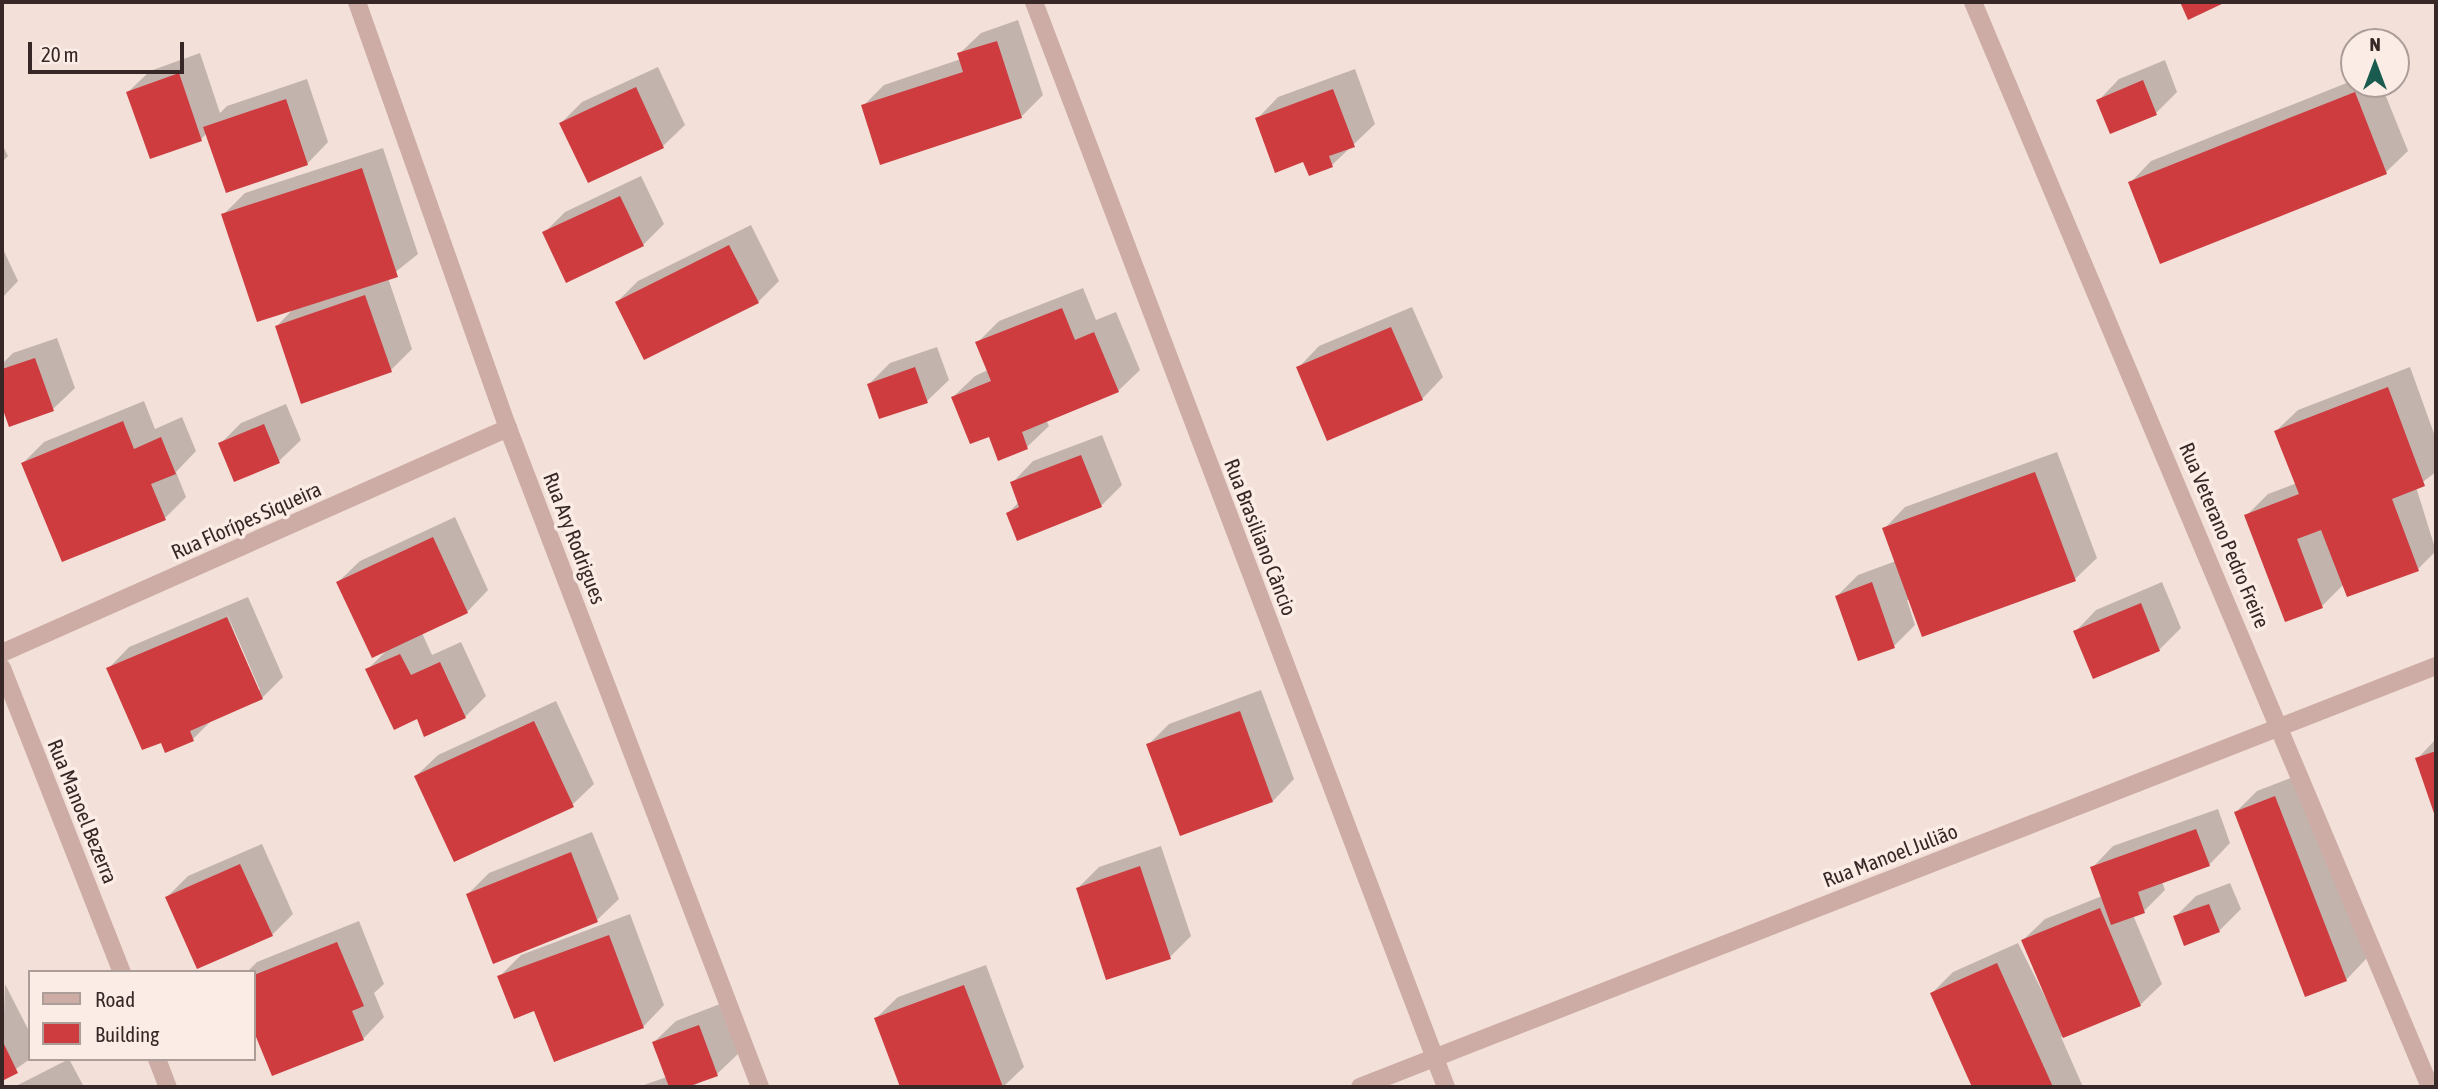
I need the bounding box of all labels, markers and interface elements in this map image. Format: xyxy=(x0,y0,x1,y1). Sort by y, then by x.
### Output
scale bar xyxy=(32,28,187,72)
north arrow xyxy=(2340,28,2410,98)
text: N xyxy=(2369,33,2381,55)
text: 20 m xyxy=(41,42,79,66)
street label: Rua Veterano Pedro Freire xyxy=(2175,438,2275,632)
street label: Rua Brasiliano Câncio xyxy=(1219,455,1303,619)
street label: Rua Ary Rodrigues xyxy=(538,469,612,607)
street label: Rua Florípes Siqueira xyxy=(167,476,325,564)
street label: Rua Manoel Bezerra xyxy=(43,735,123,887)
street label: Rua Manoel Julião xyxy=(1819,818,1961,892)
legend xyxy=(28,970,256,1061)
text: Road xyxy=(95,987,135,1011)
text: Building xyxy=(95,1022,159,1046)

